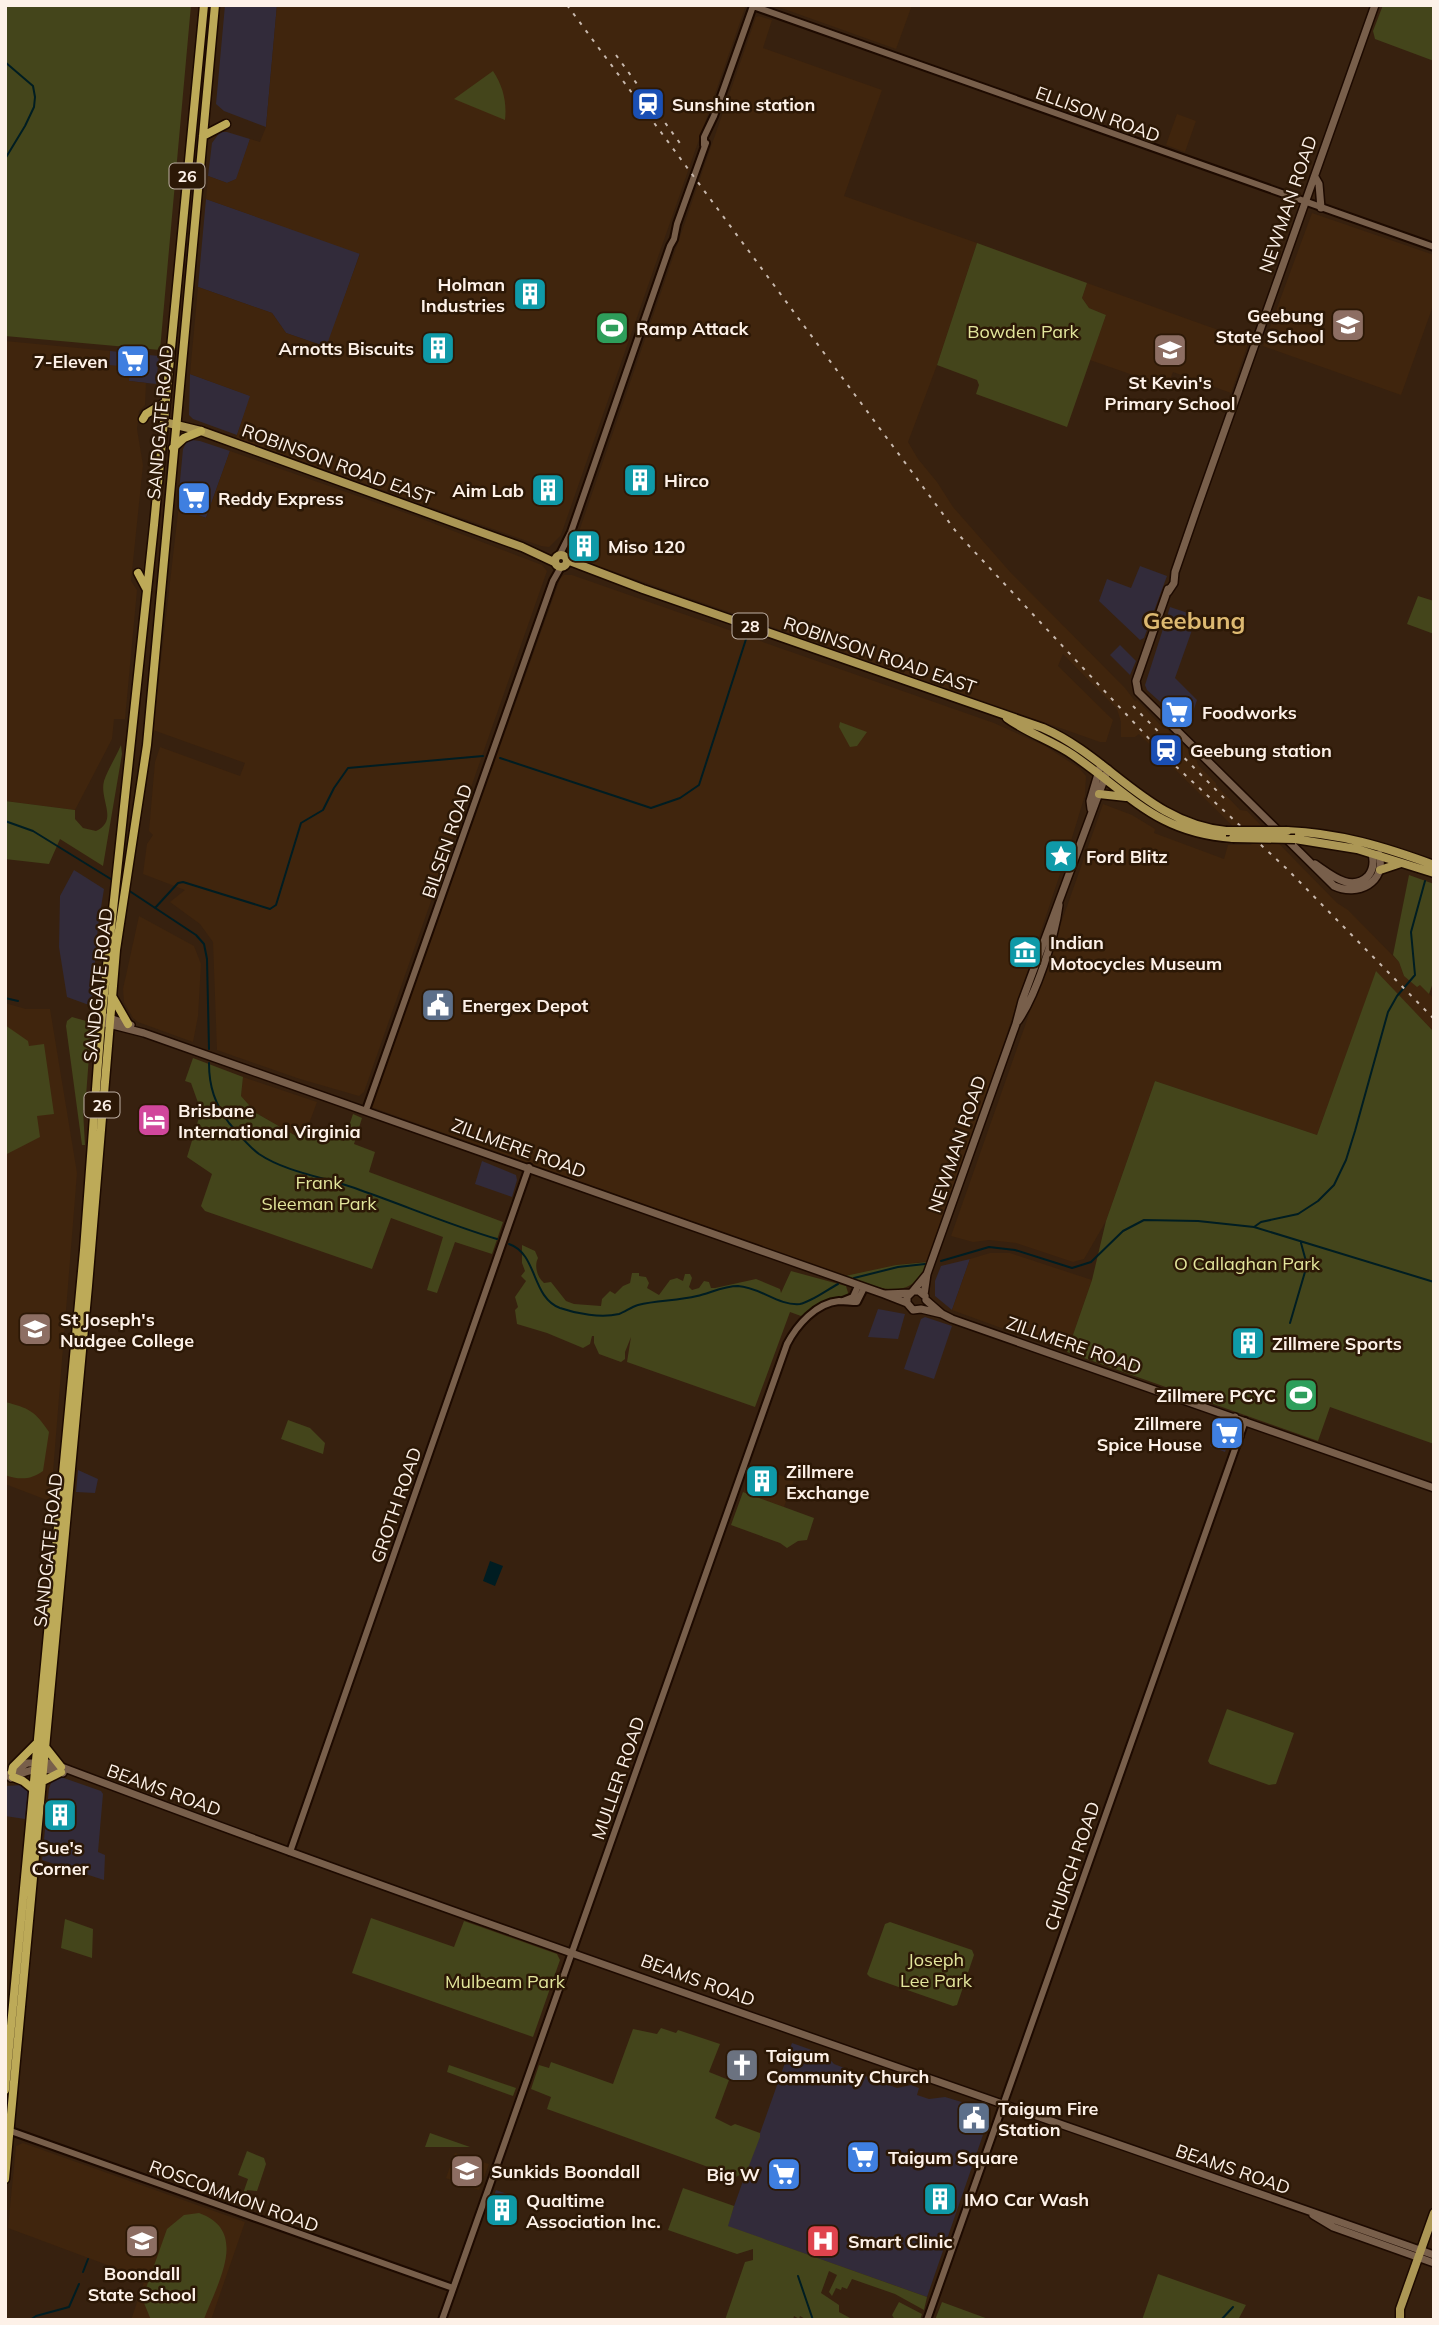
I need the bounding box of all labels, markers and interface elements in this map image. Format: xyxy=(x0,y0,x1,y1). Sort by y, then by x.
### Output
street label: ELLISON ROAD xyxy=(1033,81,1163,147)
station icon: Sunshine station xyxy=(629,85,667,123)
place label: Sunshine station xyxy=(672,93,815,116)
street label: NEWMAN ROAD xyxy=(1254,132,1322,276)
road number: 26 xyxy=(170,164,204,188)
place label: Holman Industries xyxy=(421,273,505,317)
building icon: Holman Industries xyxy=(511,275,549,313)
place label: Geebung State School xyxy=(1215,304,1324,348)
school or university icon: Geebung State School xyxy=(1329,306,1367,344)
sports icon: Ramp Attack xyxy=(593,309,631,347)
place label: Ramp Attack xyxy=(636,317,750,340)
park label: Bowden Park xyxy=(967,320,1080,343)
building icon: Arnotts Biscuits xyxy=(419,329,457,367)
school or university icon: St Kevin's Primary School xyxy=(1151,331,1189,369)
place label: Arnotts Biscuits xyxy=(278,337,414,360)
supermarket icon: 7-Eleven xyxy=(114,342,152,380)
street label: SANDGATE ROAD xyxy=(142,344,178,500)
place label: 7-Eleven xyxy=(34,350,108,373)
place label: St Kevin's Primary School xyxy=(1105,371,1235,415)
street label: ROBINSON ROAD EAST xyxy=(239,419,437,509)
building icon: Hirco xyxy=(621,461,659,499)
place label: Hirco xyxy=(664,469,709,492)
building icon: Aim Lab xyxy=(529,471,567,509)
supermarket icon: Reddy Express xyxy=(175,479,213,517)
place label: Aim Lab xyxy=(452,479,524,502)
place label: Reddy Express xyxy=(218,487,344,510)
building icon: Miso 120 xyxy=(565,527,603,565)
place label: Miso 120 xyxy=(608,535,686,558)
district label: Geebung xyxy=(1143,605,1245,635)
street label: ROBINSON ROAD EAST xyxy=(781,611,980,699)
road number: 28 xyxy=(732,614,768,638)
supermarket icon: Foodworks xyxy=(1158,693,1196,731)
place label: Foodworks xyxy=(1202,701,1297,724)
station icon: Geebung station xyxy=(1147,731,1185,769)
place label: Geebung station xyxy=(1190,739,1332,762)
street label: BILSEN ROAD xyxy=(417,781,477,901)
place icon: Ford Blitz xyxy=(1042,837,1080,875)
place label: Ford Blitz xyxy=(1086,845,1168,868)
street label: SANDGATE ROAD xyxy=(78,907,118,1063)
place label: Indian Motocycles Museum xyxy=(1050,931,1222,975)
museum icon: Indian Motocycles Museum xyxy=(1006,933,1044,971)
public building icon: Energex Depot xyxy=(419,986,457,1024)
place label: Energex Depot xyxy=(462,994,588,1017)
street label: NEWMAN ROAD xyxy=(923,1072,991,1216)
road number: 26 xyxy=(84,1092,119,1118)
place label: Brisbane International Virginia xyxy=(178,1099,361,1143)
hotel icon: Brisbane International Virginia xyxy=(135,1101,173,1139)
street label: ZILLMERE ROAD xyxy=(449,1113,589,1183)
park label: Frank Sleeman Park xyxy=(262,1171,377,1215)
park label: O Callaghan Park xyxy=(1174,1252,1321,1275)
place label: St Joseph's Nudgee College xyxy=(60,1308,194,1352)
school or university icon: St Joseph's Nudgee College xyxy=(16,1310,54,1348)
street label: ZILLMERE ROAD xyxy=(1003,1311,1145,1379)
building icon: Zillmere Sports xyxy=(1229,1324,1267,1362)
place label: Zillmere Sports xyxy=(1272,1332,1402,1355)
sports icon: Zillmere PCYC xyxy=(1282,1376,1320,1414)
place label: Zillmere PCYC xyxy=(1156,1384,1276,1407)
place label: Zillmere Spice House xyxy=(1097,1412,1202,1456)
supermarket icon: Zillmere Spice House xyxy=(1208,1414,1246,1452)
street label: GROTH ROAD xyxy=(365,1444,427,1566)
place label: Zillmere Exchange xyxy=(786,1460,869,1504)
building icon: Zillmere Exchange xyxy=(743,1462,781,1500)
street label: SANDGATE ROAD xyxy=(28,1472,68,1628)
street label: MULLER ROAD xyxy=(586,1713,650,1843)
street label: BEAMS ROAD xyxy=(104,1759,224,1821)
building icon: Sue's Corner xyxy=(41,1796,79,1834)
street label: CHURCH ROAD xyxy=(1039,1798,1105,1934)
place label: Sue's Corner xyxy=(31,1836,90,1880)
park label: Joseph Lee Park xyxy=(900,1948,973,1992)
street label: BEAMS ROAD xyxy=(638,1949,758,2011)
park label: Mulbeam Park xyxy=(445,1970,566,1993)
place label: Taigum Community Church xyxy=(766,2044,929,2088)
church icon: Taigum Community Church xyxy=(723,2046,761,2084)
place label: Taigum Fire Station xyxy=(998,2097,1099,2141)
public building icon: Taigum Fire Station xyxy=(955,2099,993,2137)
supermarket icon: Taigum Square xyxy=(844,2138,882,2176)
street label: BEAMS ROAD xyxy=(1173,2139,1293,2199)
place label: Taigum Square xyxy=(888,2146,1018,2169)
school or university icon: Sunkids Boondall xyxy=(448,2152,486,2190)
street label: ROSCOMMON ROAD xyxy=(146,2155,322,2237)
supermarket icon: Big W xyxy=(765,2155,803,2193)
place label: Sunkids Boondall xyxy=(491,2160,640,2183)
place label: Big W xyxy=(707,2163,760,2186)
building icon: IMO Car Wash xyxy=(921,2180,959,2218)
place label: IMO Car Wash xyxy=(964,2188,1089,2211)
place label: Qualtime Association Inc. xyxy=(526,2189,661,2233)
building icon: Qualtime Association Inc. xyxy=(483,2191,521,2229)
school or university icon: Boondall State School xyxy=(123,2222,161,2260)
hospital icon: Smart Clinic xyxy=(804,2222,842,2260)
place label: Smart Clinic xyxy=(848,2230,953,2253)
place label: Boondall State School xyxy=(88,2262,196,2306)

